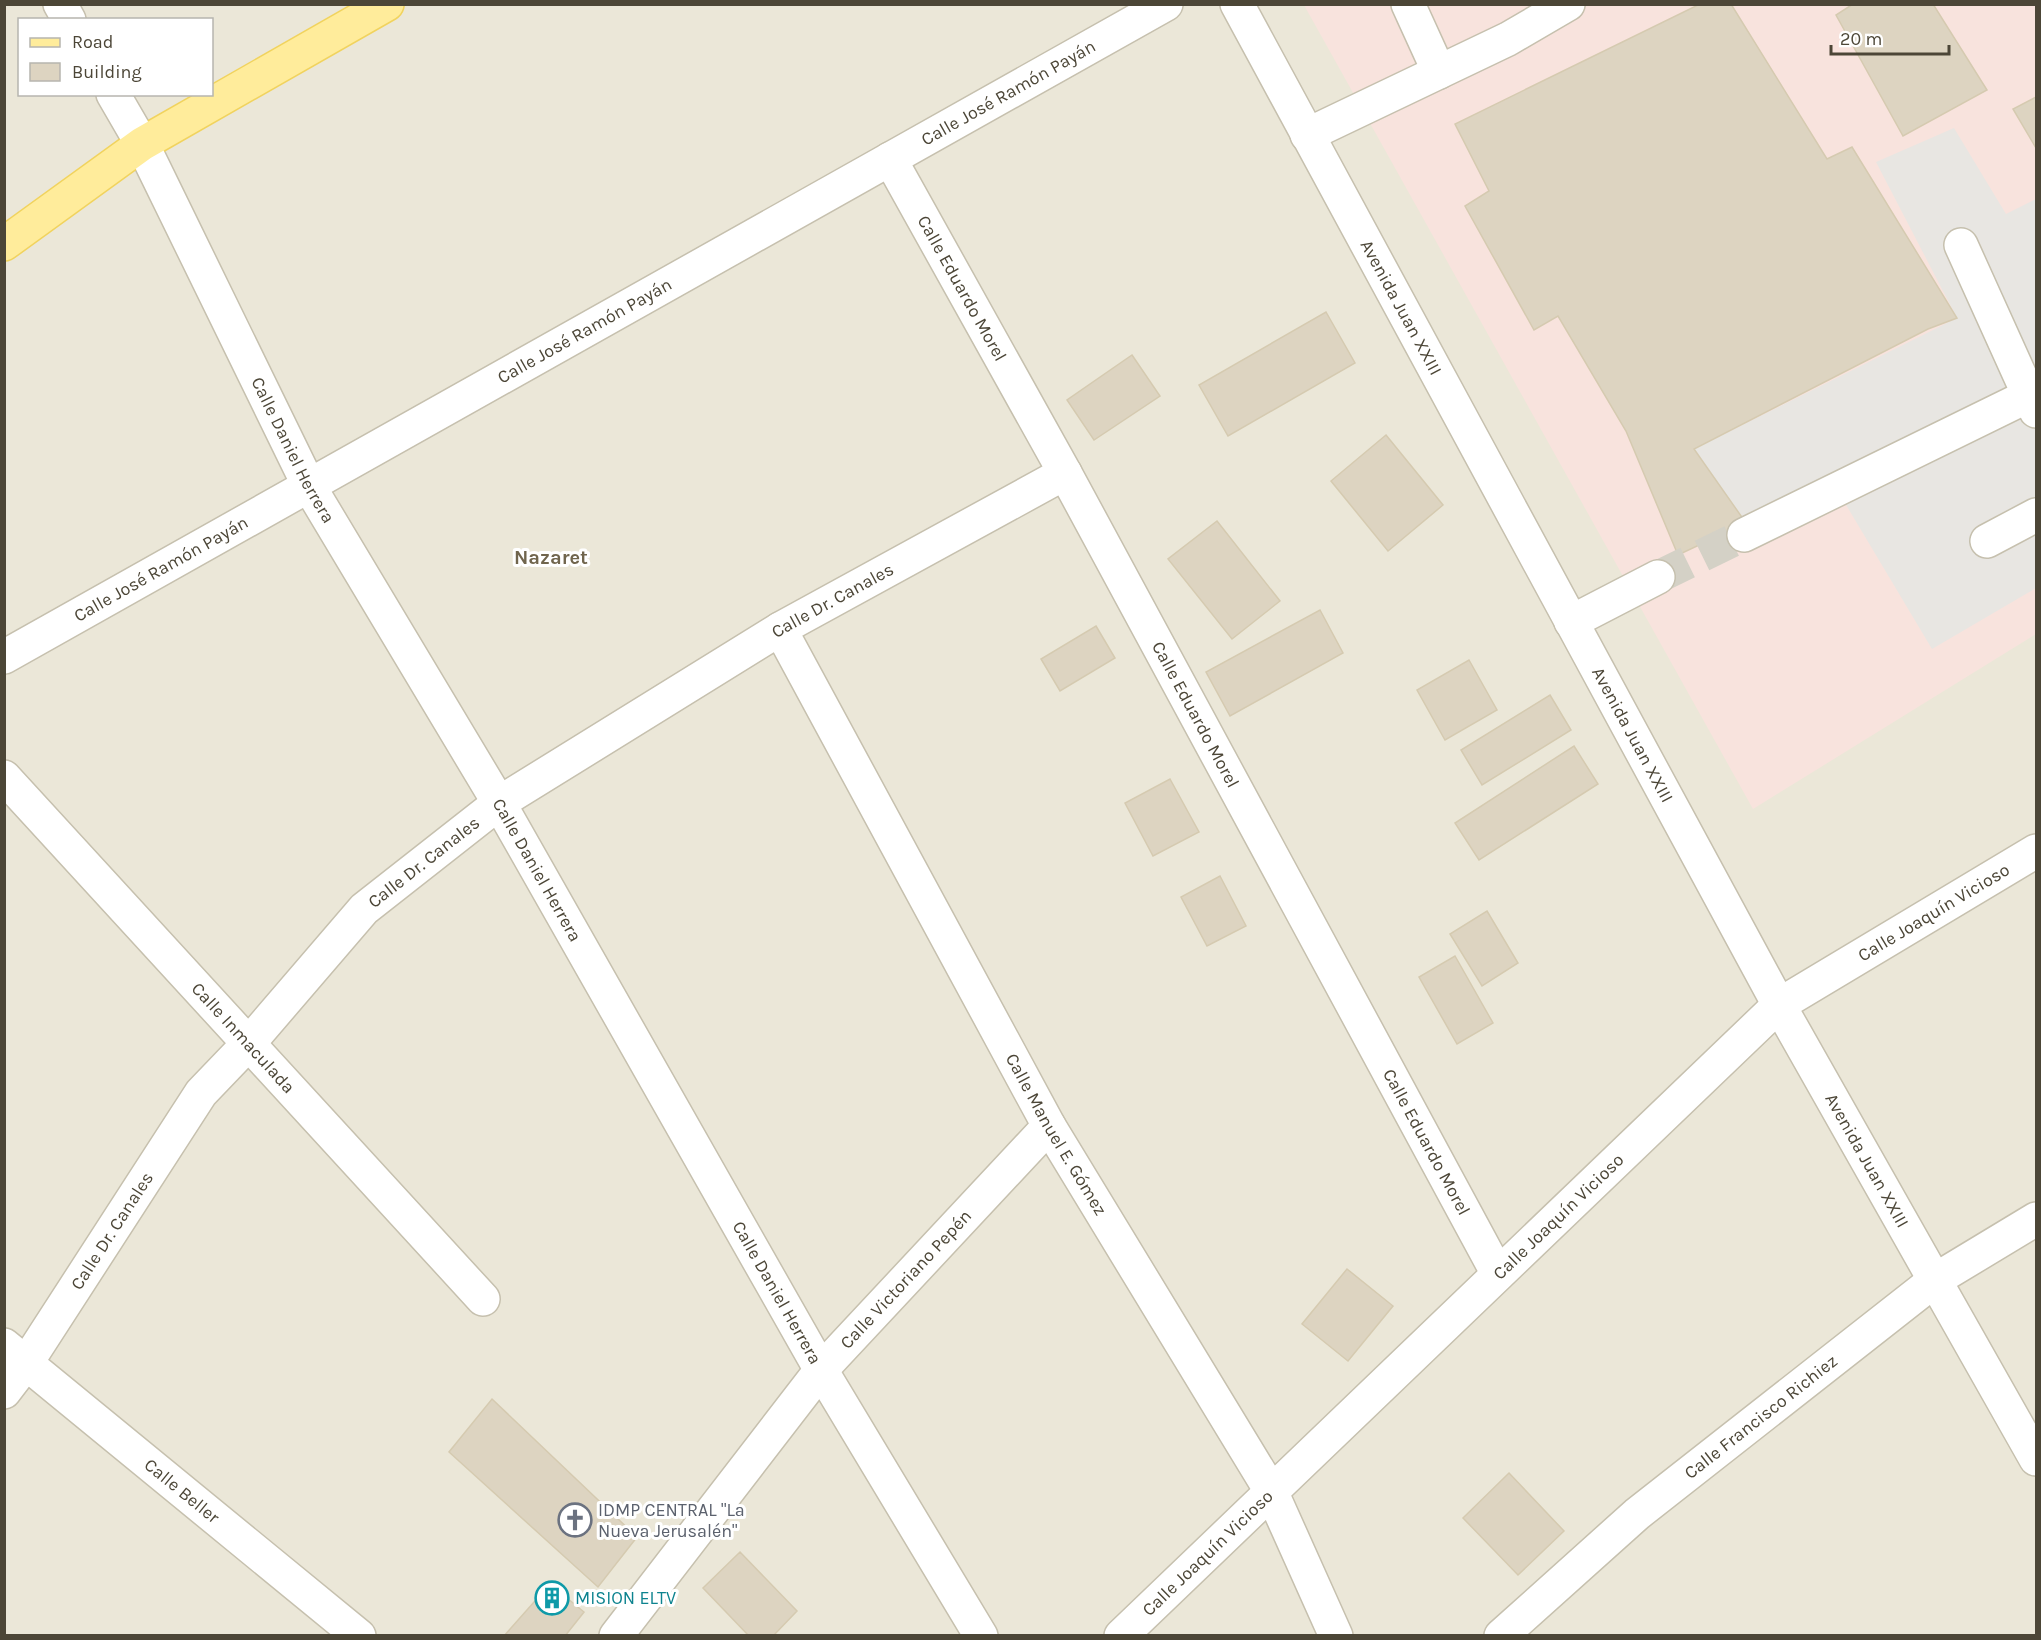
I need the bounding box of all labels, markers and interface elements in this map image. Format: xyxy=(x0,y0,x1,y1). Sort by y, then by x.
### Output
legend xyxy=(18,18,213,96)
scale bar xyxy=(1831,18,1950,56)
text: 20 m xyxy=(1840,28,1882,50)
text: Road xyxy=(72,31,113,53)
street label: Calle José Ramón Payán xyxy=(917,35,1099,150)
text: Building xyxy=(72,61,142,83)
street label: Calle Eduardo Morel xyxy=(913,212,1011,365)
street label: Avenida Juan XXIII xyxy=(1356,236,1447,379)
street label: Calle José Ramón Payán xyxy=(494,273,676,388)
street label: Calle Daniel Herrera xyxy=(246,373,340,527)
street label: Calle José Ramón Payán xyxy=(70,511,252,627)
district label: Nazaret xyxy=(514,546,588,569)
street label: Calle Dr. Canales xyxy=(767,558,897,643)
street label: Calle Eduardo Morel xyxy=(1147,637,1244,792)
street label: Avenida Juan XXIII xyxy=(1587,663,1678,806)
street label: Calle Daniel Herrera xyxy=(488,794,586,946)
street label: Calle Dr. Canales xyxy=(363,811,484,913)
street label: Calle Joaquín Vicioso xyxy=(1854,858,2014,966)
street label: Calle Inmaculada xyxy=(187,978,300,1098)
street label: Calle Manuel E. Gómez xyxy=(1001,1049,1112,1220)
street label: Calle Eduardo Morel xyxy=(1378,1065,1475,1219)
street label: Avenida Juan XXIII xyxy=(1820,1089,1914,1232)
street label: Calle Joaquín Vicioso xyxy=(1488,1149,1628,1284)
street label: Calle Dr. Canales xyxy=(66,1168,158,1294)
street label: Calle Victoriano Pepén xyxy=(835,1205,976,1354)
street label: Calle Daniel Herrera xyxy=(728,1217,826,1368)
street label: Calle Francisco Richiez xyxy=(1680,1350,1842,1484)
street label: Calle Beller xyxy=(140,1453,224,1528)
street label: Calle Joaquín Vicioso xyxy=(1138,1485,1278,1621)
place label: IDMP CENTRAL "La Nueva Jerusalén" xyxy=(598,1499,745,1542)
church icon: IDMP CENTRAL "La Nueva Jerusalén" xyxy=(557,1502,593,1538)
building icon: MISION ELTV xyxy=(534,1580,570,1616)
place label: MISION ELTV xyxy=(575,1587,676,1609)

